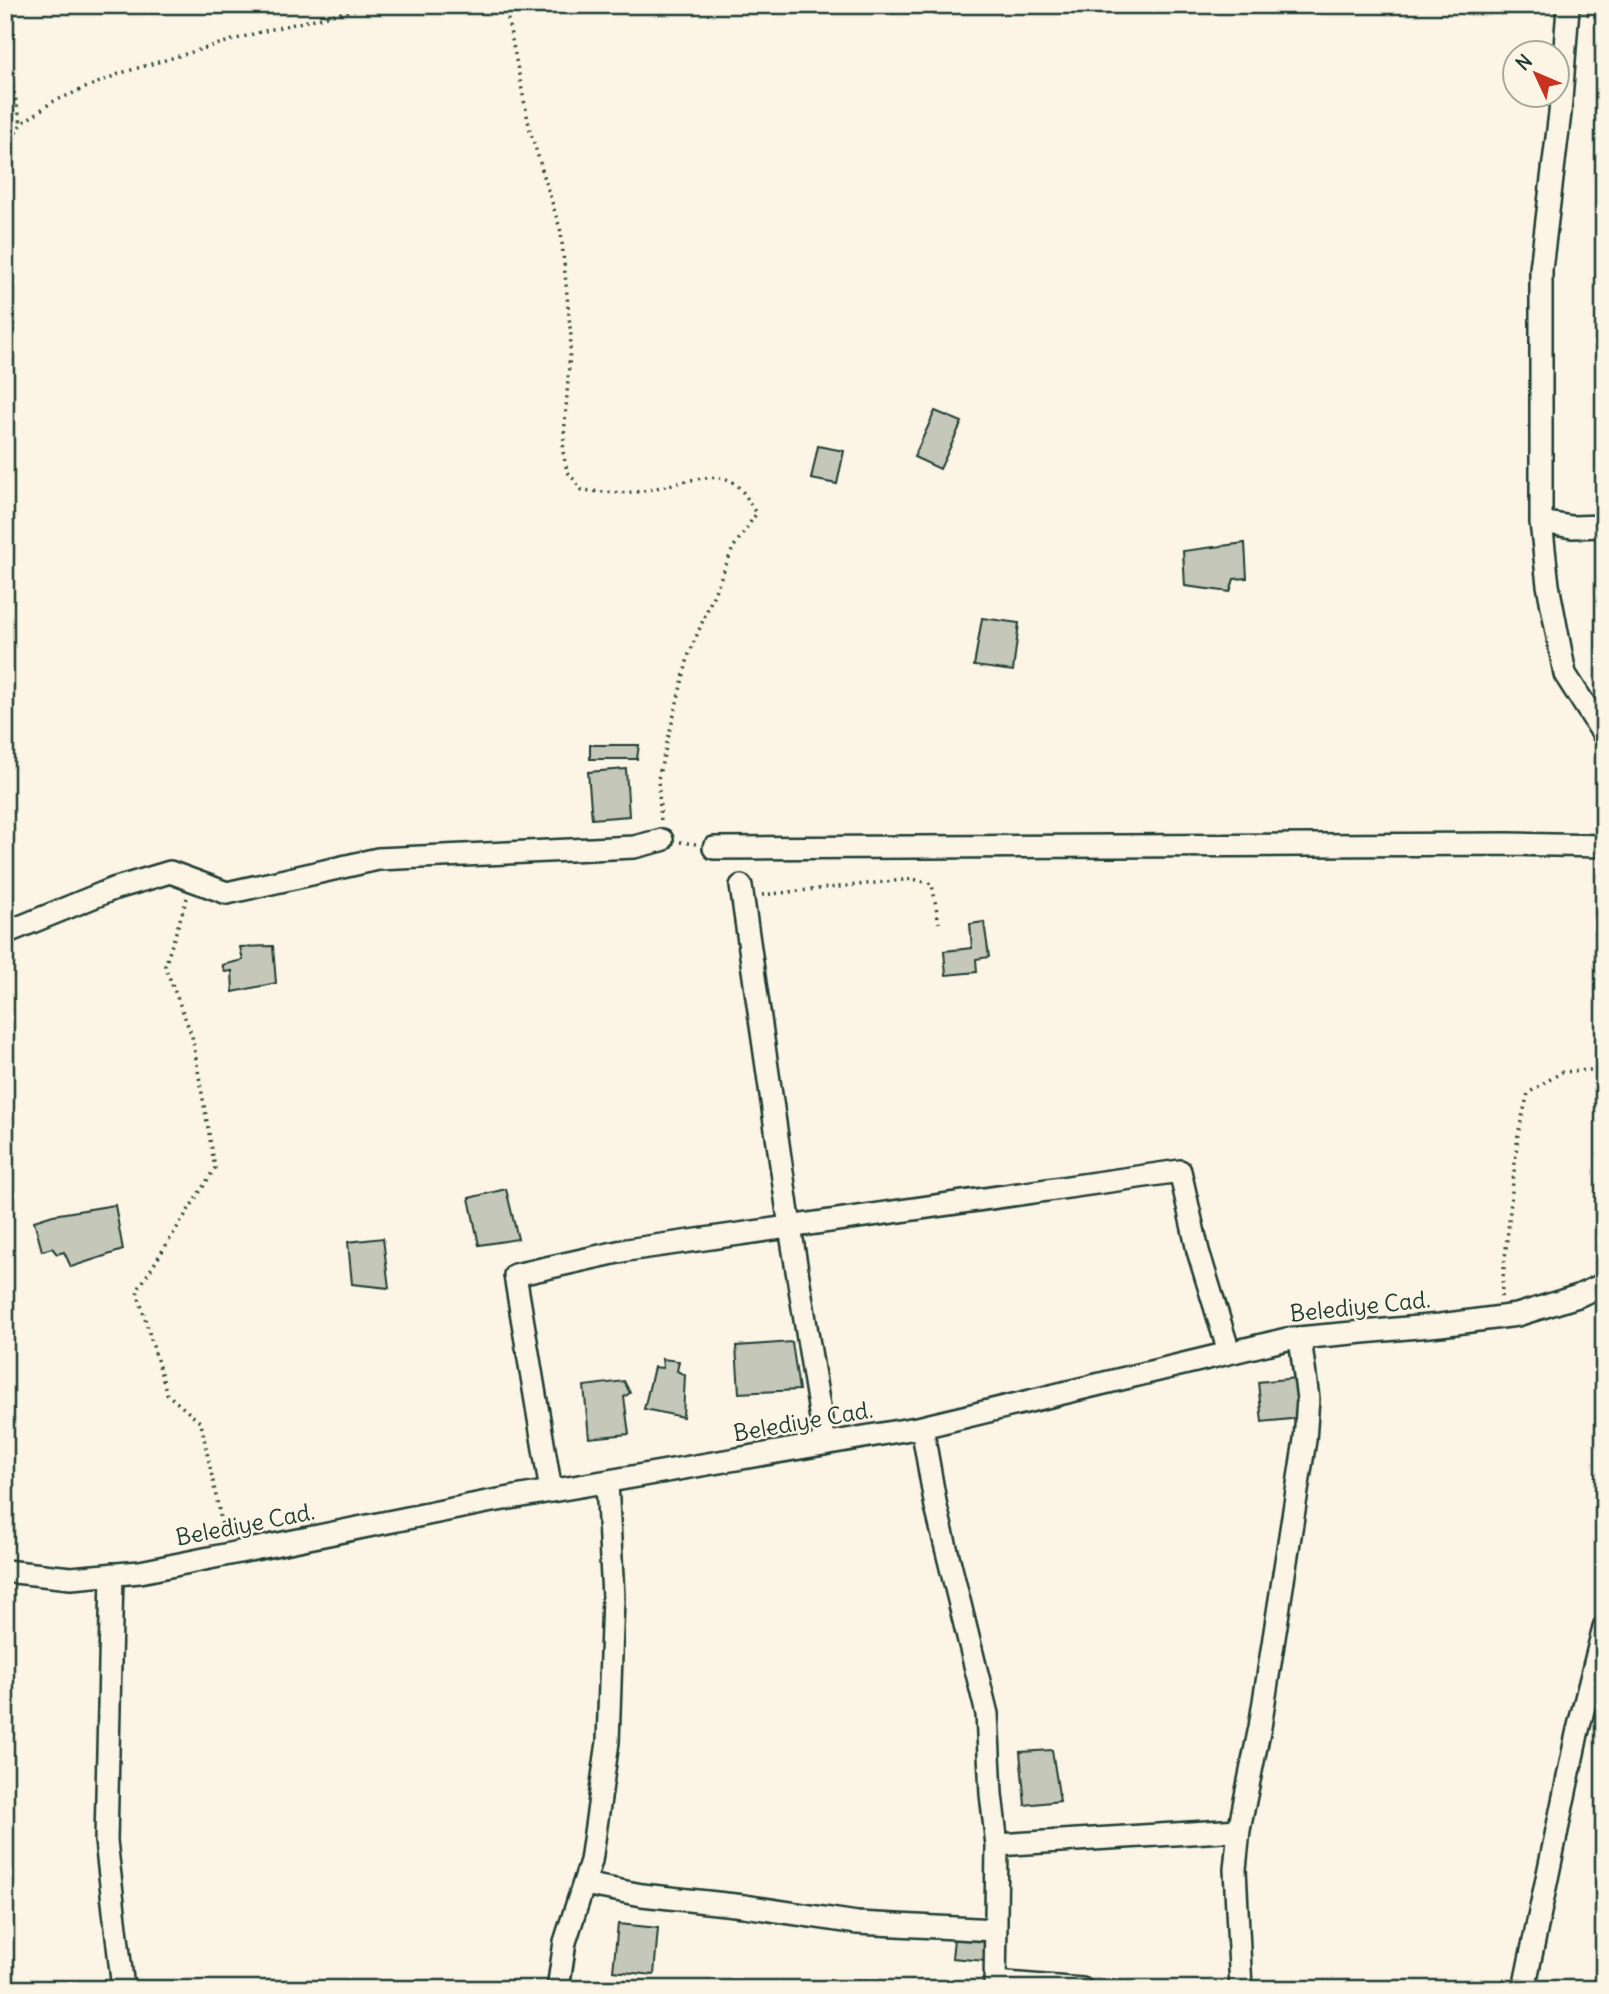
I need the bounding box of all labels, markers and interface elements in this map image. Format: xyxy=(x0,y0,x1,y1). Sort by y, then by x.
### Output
north arrow xyxy=(1500,38,1570,108)
text: N xyxy=(1511,49,1537,75)
street label: Belediye Cad. xyxy=(1288,1284,1432,1328)
street label: Belediye Cad. xyxy=(731,1394,875,1448)
street label: Belediye Cad. xyxy=(173,1496,317,1552)

